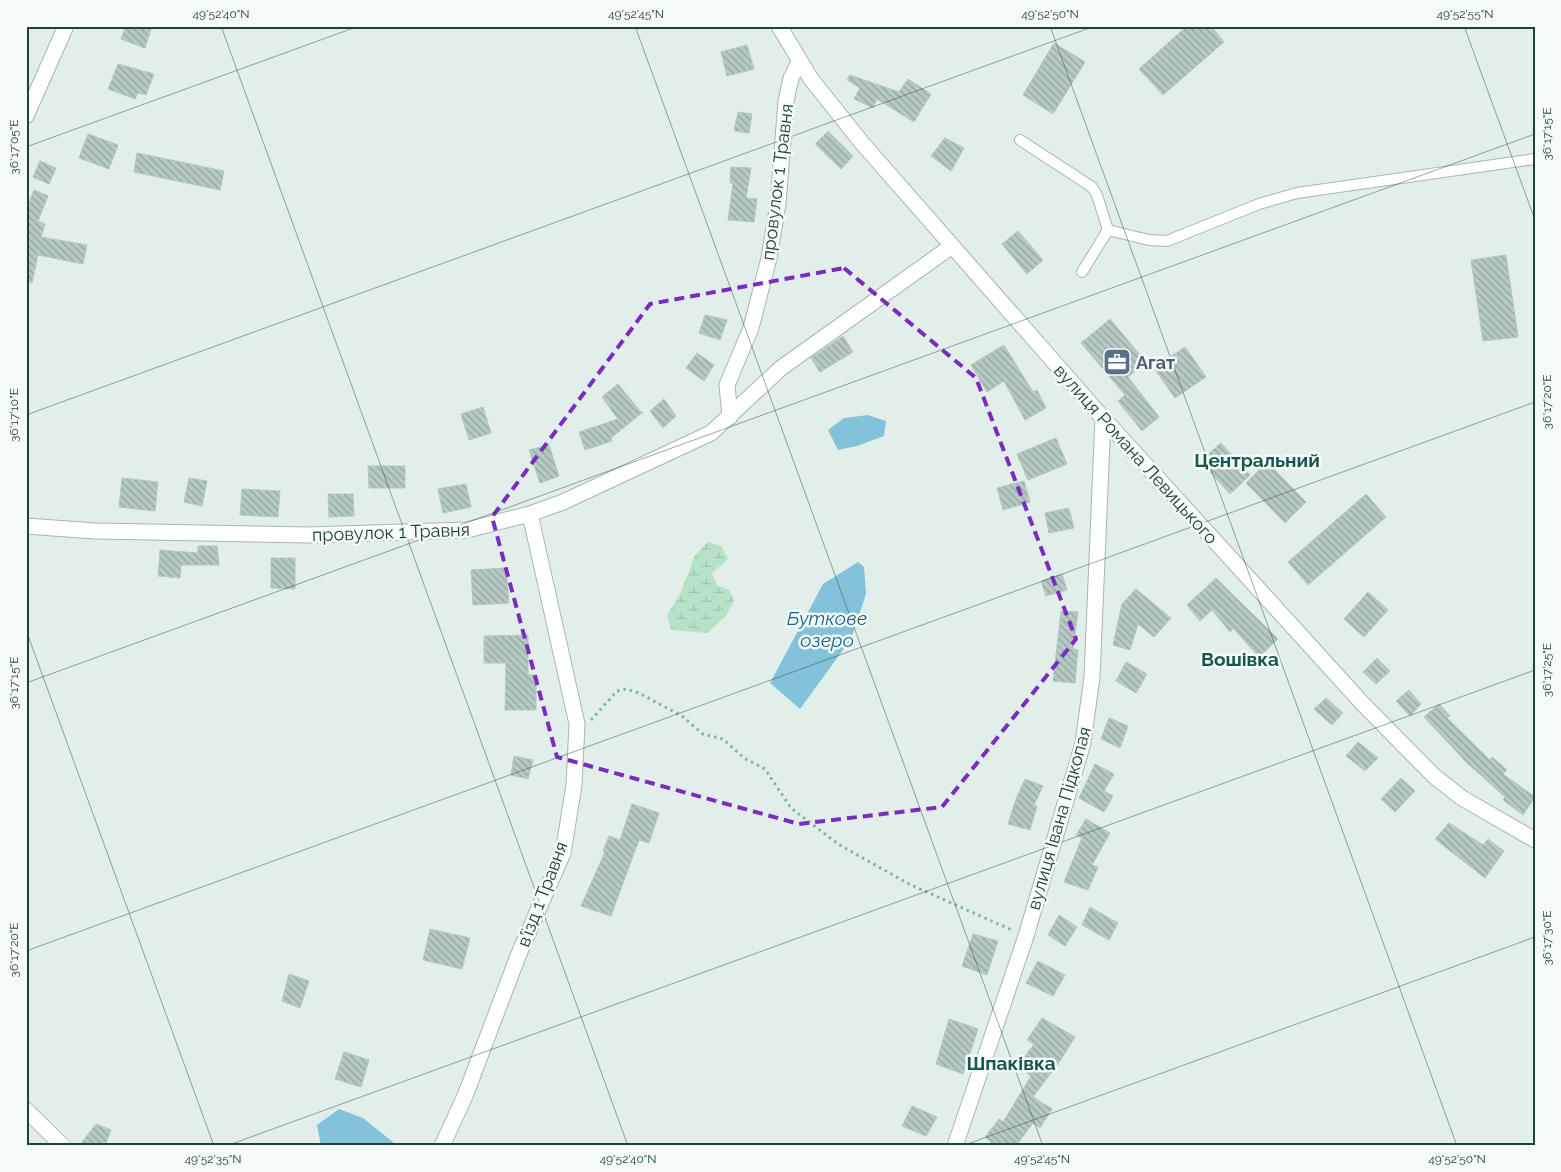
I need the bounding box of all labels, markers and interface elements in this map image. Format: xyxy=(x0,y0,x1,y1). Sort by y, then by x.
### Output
text: 49°52'40"N xyxy=(192,7,250,21)
text: 49°52'45"N xyxy=(608,7,664,21)
text: 49°52'50"N xyxy=(1021,7,1079,21)
text: 49°52'55"N xyxy=(1437,7,1493,21)
street label: провулок 1 Травня xyxy=(757,102,797,262)
text: 36°17'15"E xyxy=(1540,107,1554,161)
text: 36°17'05"E xyxy=(7,119,21,175)
office icon: Агат xyxy=(1102,347,1132,377)
place label: Агат xyxy=(1136,352,1175,373)
street label: вулиця Романа Левицького xyxy=(1050,360,1222,548)
text: 36°17'20"E xyxy=(1540,374,1554,430)
text: 36°17'10"E xyxy=(7,388,21,442)
district label: Центральний xyxy=(1194,449,1320,471)
street label: провулок 1 Травня xyxy=(312,519,470,545)
water label: Буткове озеро xyxy=(787,607,867,651)
text: 36°17'25"E xyxy=(1540,643,1554,697)
district label: Вошівка xyxy=(1201,648,1279,670)
text: 36°17'15"E xyxy=(7,656,21,710)
street label: вулиця Івана Підкопая xyxy=(1023,724,1095,912)
street label: в’їзд 1 Травня xyxy=(512,838,572,950)
text: 36°17'30"E xyxy=(1540,910,1554,966)
text: 36°17'20"E xyxy=(7,922,21,978)
district label: Шпаківка xyxy=(966,1052,1056,1074)
text: 49°52'35"N xyxy=(185,1152,241,1166)
text: 49°52'40"N xyxy=(599,1152,657,1166)
text: 49°52'45"N xyxy=(1014,1152,1070,1166)
text: 49°52'50"N xyxy=(1428,1152,1486,1166)

